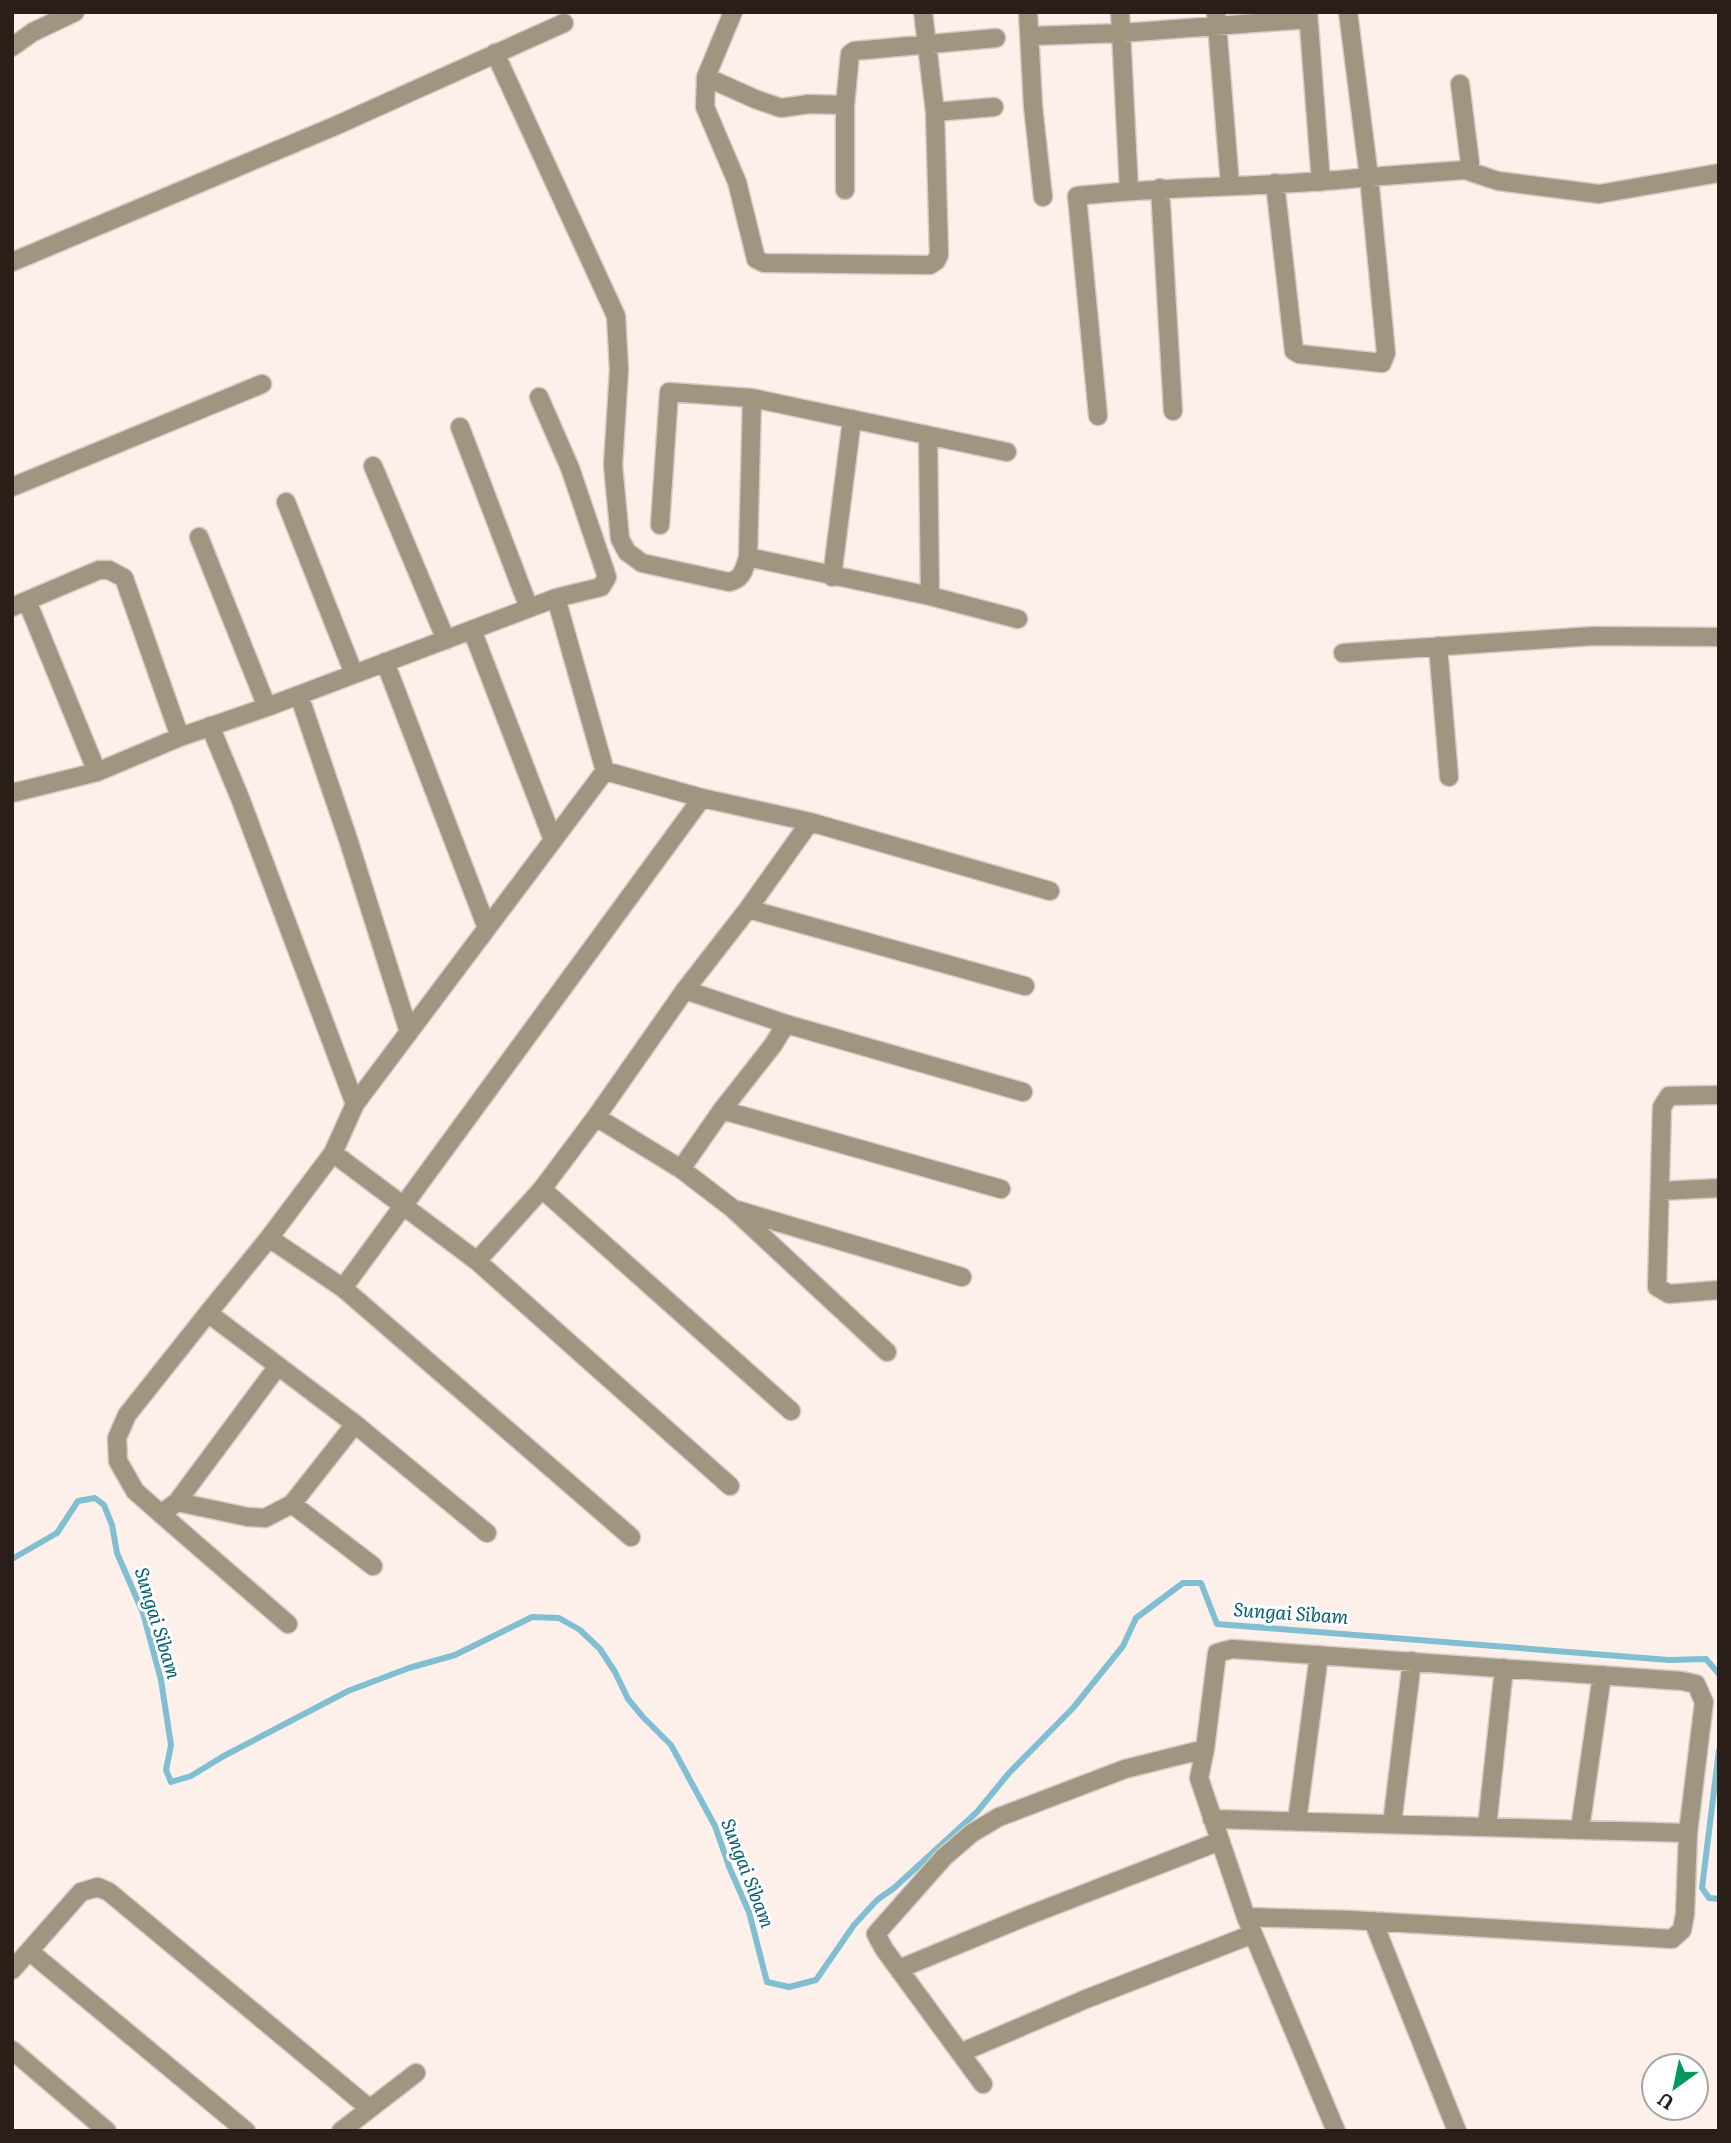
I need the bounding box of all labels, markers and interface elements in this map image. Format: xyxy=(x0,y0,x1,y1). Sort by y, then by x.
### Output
water label: Sungai Sibam xyxy=(129,1564,189,1682)
water label: Sungai Sibam xyxy=(1233,1594,1350,1630)
water label: Sungai Sibam xyxy=(715,1814,783,1932)
north arrow xyxy=(1640,2052,1710,2122)
text: U xyxy=(1651,2086,1679,2118)

